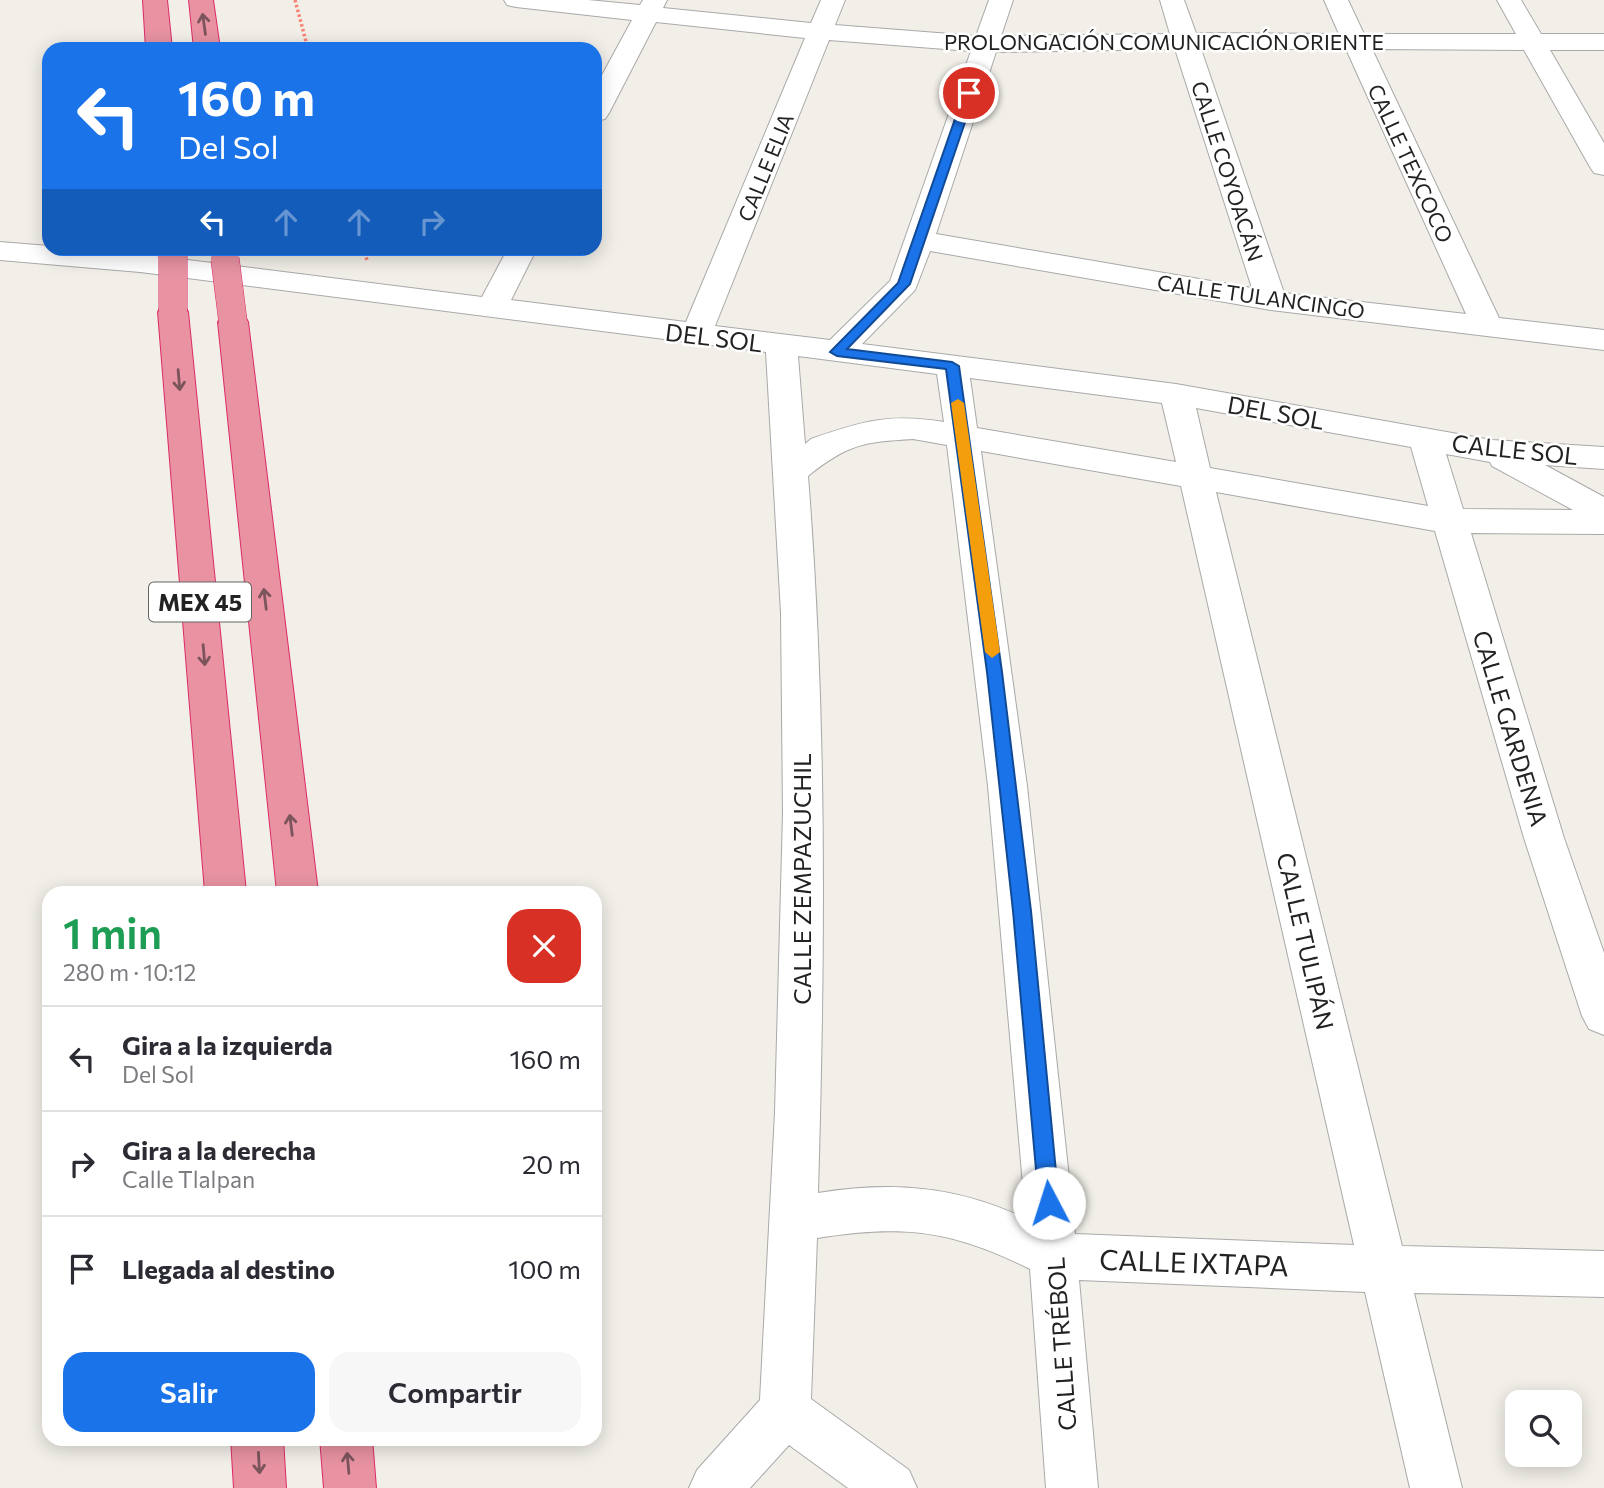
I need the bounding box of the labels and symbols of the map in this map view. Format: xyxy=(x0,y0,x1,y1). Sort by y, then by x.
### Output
one-way arrow xyxy=(198,14,211,36)
street label: PROLONGACIÓN COMUNICACIÓN ORIENTE xyxy=(944,29,1384,54)
pin xyxy=(939,63,999,123)
street label: CALLE COYOACÁN xyxy=(1187,78,1269,264)
street label: CALLE TEXCOCO xyxy=(1363,80,1459,246)
street label: CALLE ELIA xyxy=(732,109,798,225)
street label: CALLE TULANCINGO xyxy=(1156,269,1366,323)
street label: DEL SOL xyxy=(664,317,764,357)
one-way arrow xyxy=(173,368,186,391)
street label: DEL SOL xyxy=(1225,389,1327,435)
street label: CALLE SOL xyxy=(1450,428,1580,470)
road number: MEX 45 xyxy=(149,582,251,622)
one-way arrow xyxy=(258,588,271,610)
street label: CALLE GARDENIA xyxy=(1467,627,1555,829)
one-way arrow xyxy=(198,643,211,666)
street label: CALLE ZEMPAZUCHIL xyxy=(787,753,816,1005)
one-way arrow xyxy=(284,814,297,837)
street label: CALLE TULIPÁN xyxy=(1271,849,1341,1033)
position arrow xyxy=(1012,1166,1086,1240)
street label: CALLE IXTAPA xyxy=(1099,1242,1289,1282)
street label: CALLE TRÉBOL xyxy=(1040,1256,1082,1432)
one-way arrow xyxy=(252,1451,265,1474)
one-way arrow xyxy=(341,1452,354,1475)

